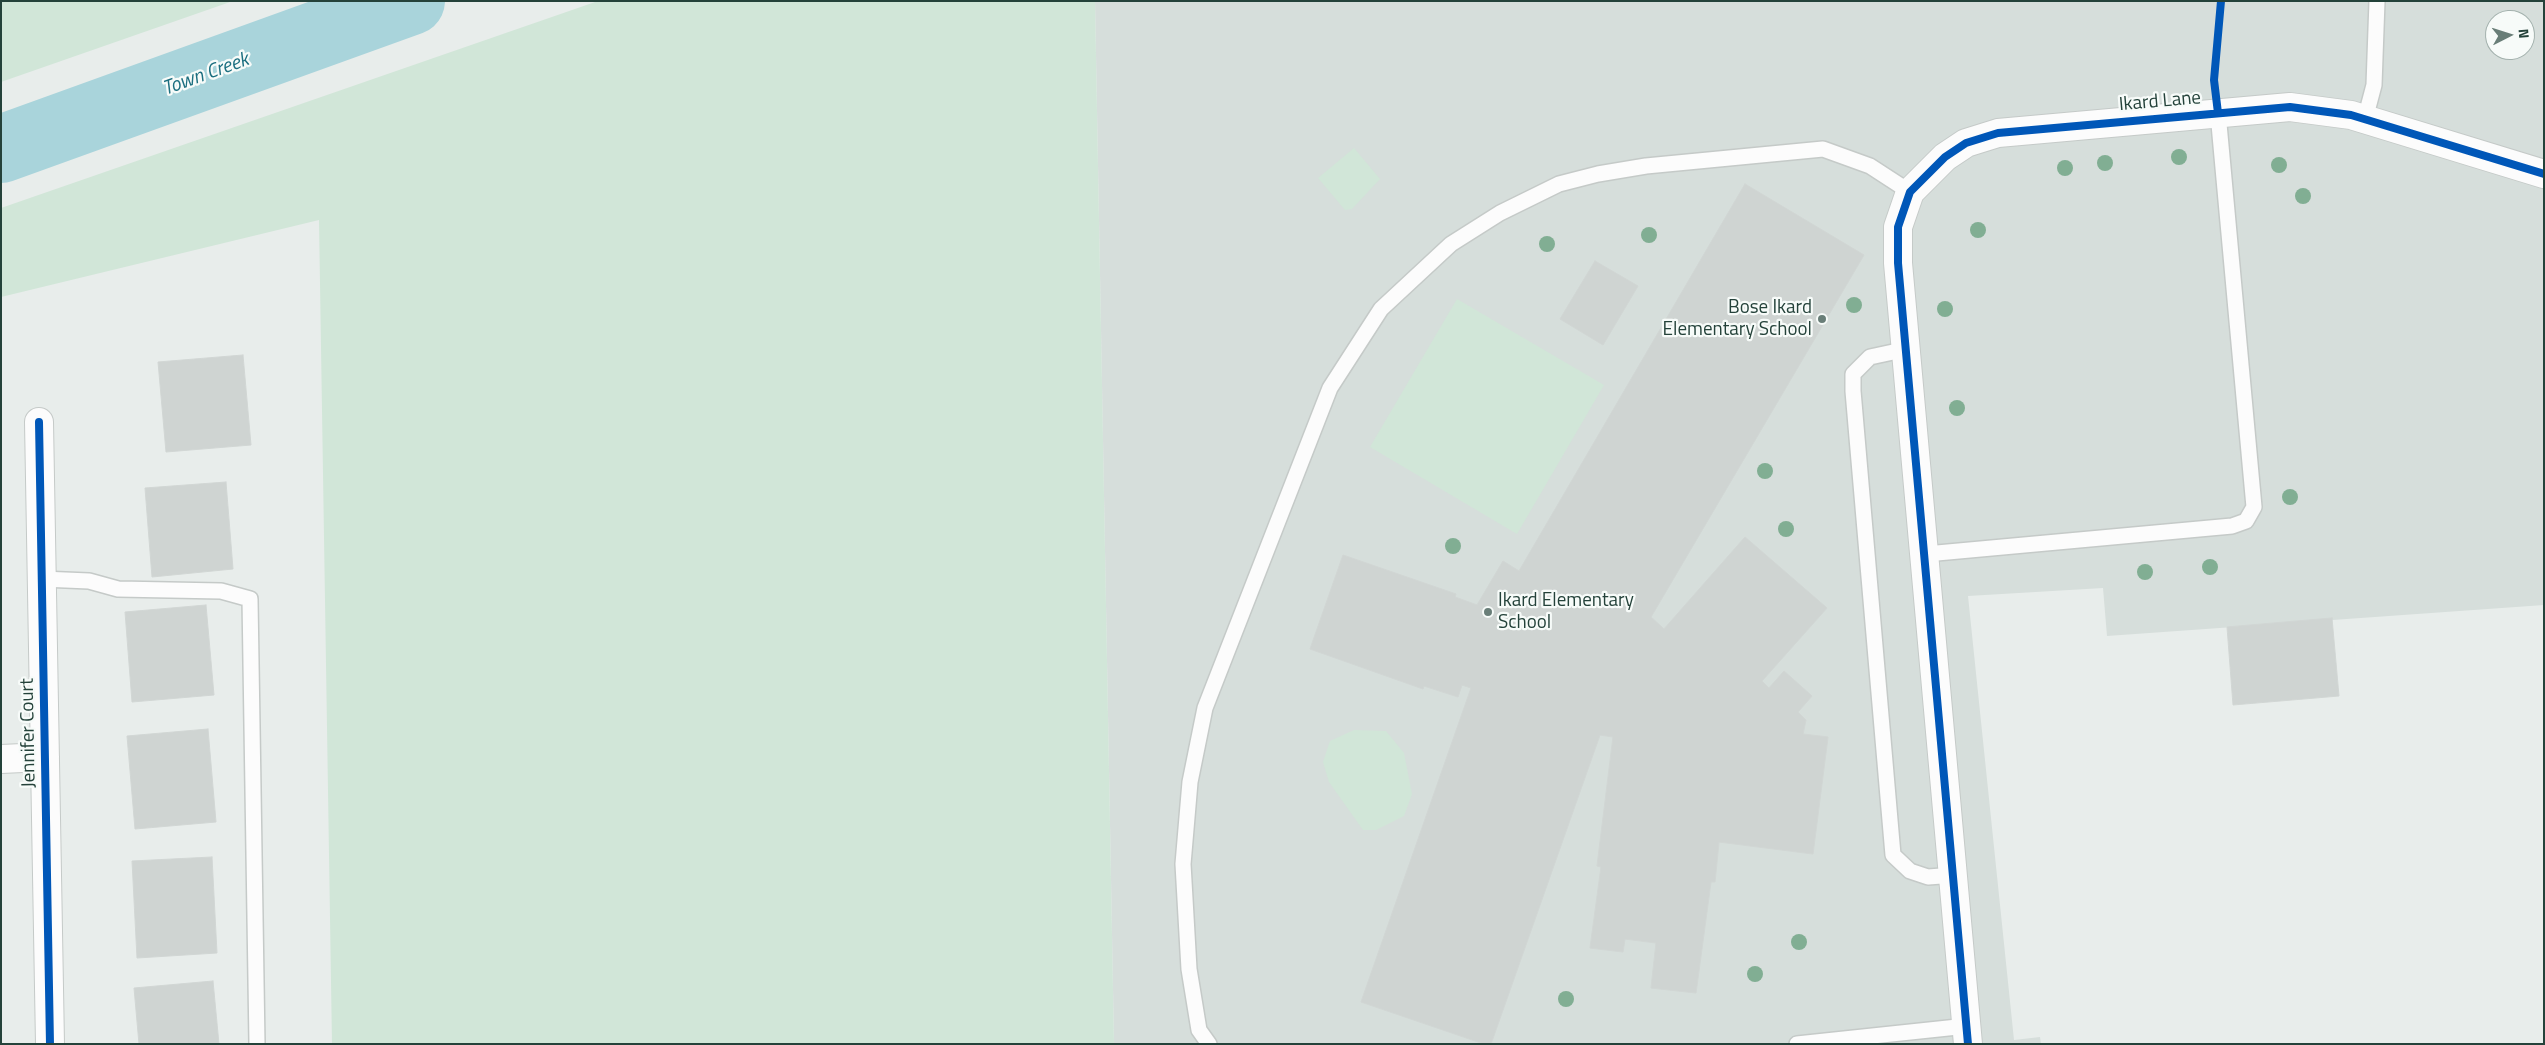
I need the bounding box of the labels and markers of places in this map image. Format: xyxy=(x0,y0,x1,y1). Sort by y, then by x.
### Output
place label: Bose Ikard Elementary School xyxy=(1663,297,1812,341)
marker: Bose Ikard Elementary School xyxy=(1816,313,1828,325)
place label: Ikard Elementary School xyxy=(1498,590,1634,634)
marker: Ikard Elementary School xyxy=(1482,606,1494,618)

